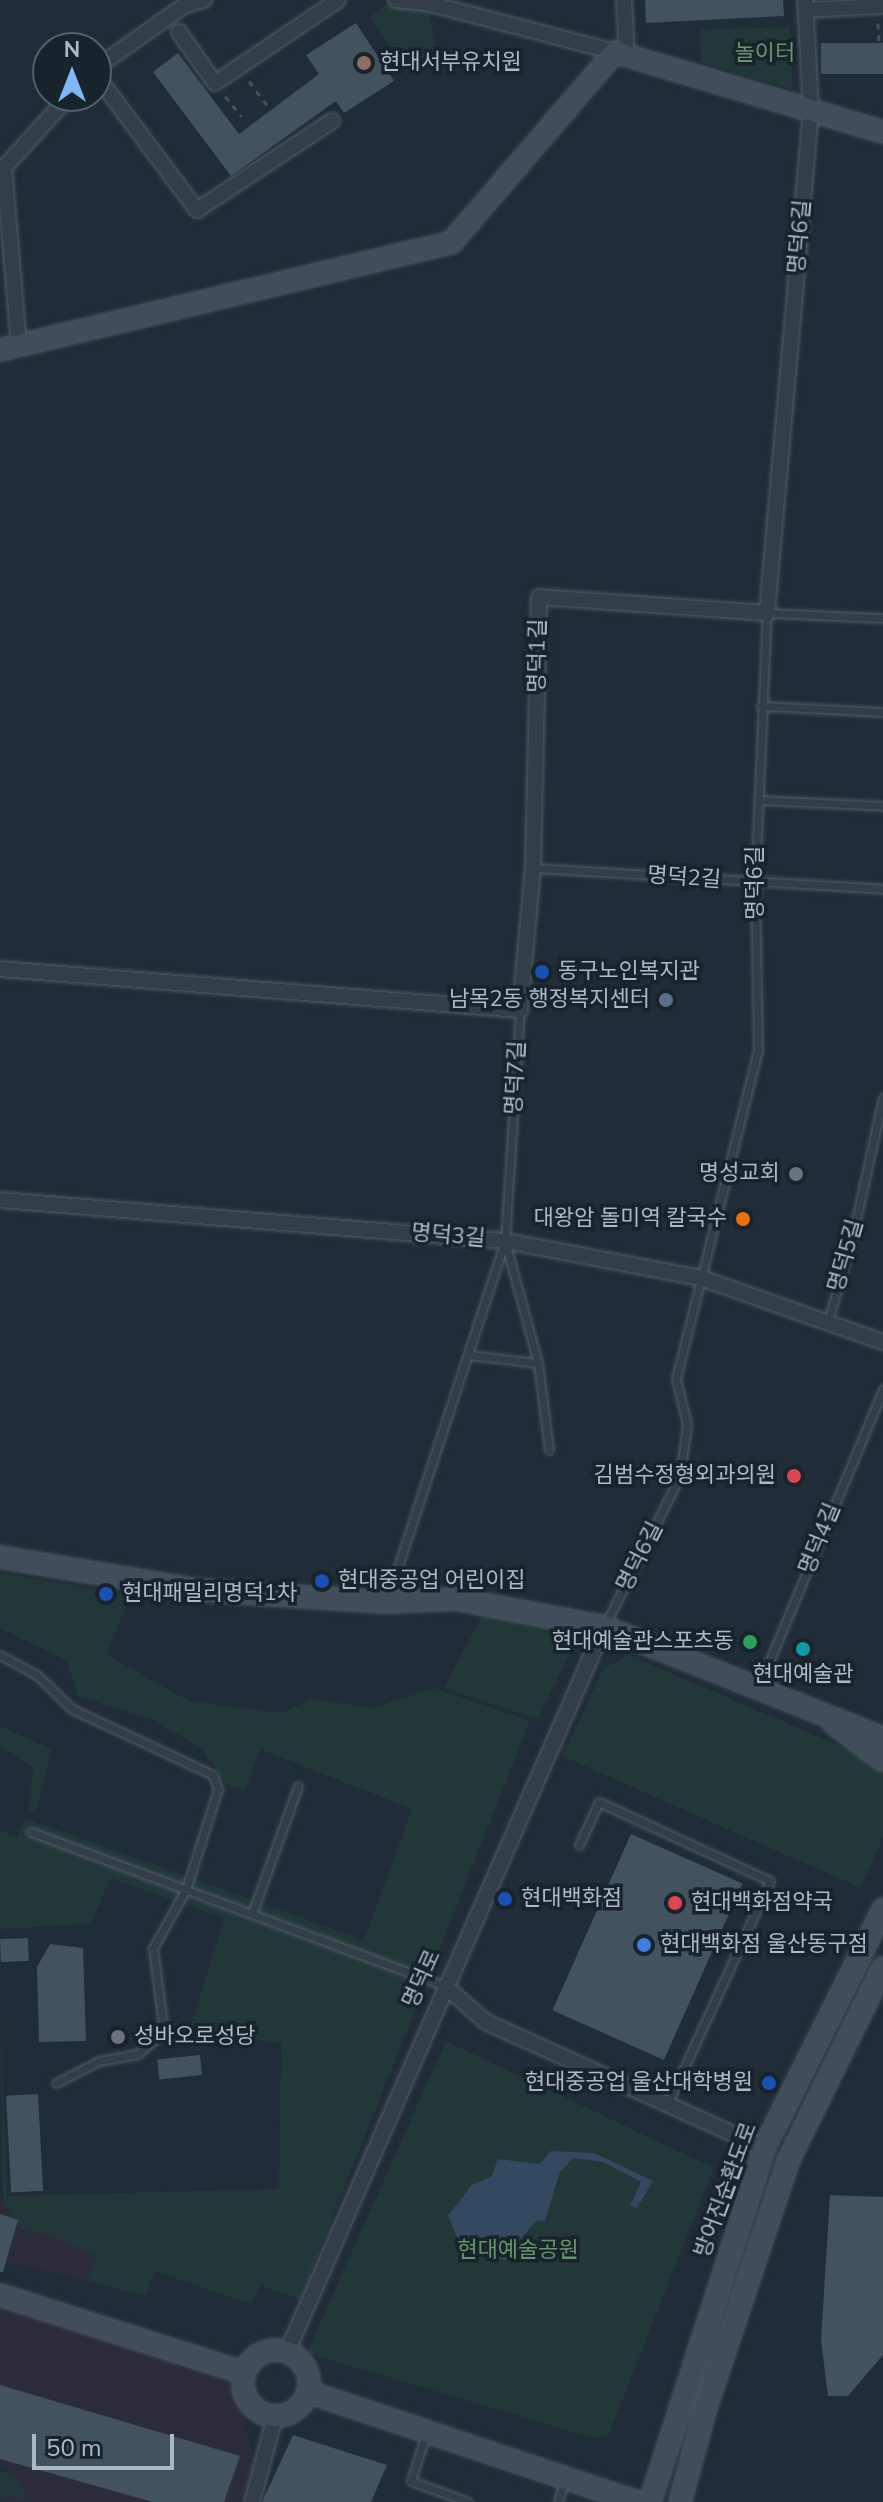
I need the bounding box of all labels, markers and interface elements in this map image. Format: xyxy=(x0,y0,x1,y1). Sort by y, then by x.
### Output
north arrow xyxy=(32,32,112,112)
text: N xyxy=(64,35,80,65)
park label: 놀이터 xyxy=(735,41,795,67)
place label: 현대서부유치원 xyxy=(380,50,522,76)
marker: 현대서부유치원 xyxy=(355,54,373,72)
street label: 명덕6길 xyxy=(784,199,816,275)
street label: 명덕1길 xyxy=(524,619,552,693)
street label: 명덕6길 xyxy=(743,846,769,920)
street label: 명덕2길 xyxy=(646,862,722,894)
place label: 동구노인복지관 xyxy=(558,959,700,985)
marker: 동구노인복지관 xyxy=(533,963,551,981)
place label: 남목2동 행정복지센터 xyxy=(449,987,650,1013)
marker: 남목2동 행정복지센터 xyxy=(657,991,675,1009)
street label: 명덕7길 xyxy=(501,1040,531,1116)
place label: 명성교회 xyxy=(699,1161,780,1187)
marker: 명성교회 xyxy=(787,1165,805,1183)
place label: 대왕암 돌미역 칼국수 xyxy=(534,1206,727,1232)
marker: 대왕암 돌미역 칼국수 xyxy=(734,1210,752,1228)
street label: 명덕5길 xyxy=(823,1217,869,1295)
street label: 명덕3길 xyxy=(410,1220,486,1252)
place label: 김범수정형외과의원 xyxy=(594,1463,776,1489)
marker: 김범수정형외과의원 xyxy=(783,1465,805,1487)
street label: 명덕4길 xyxy=(794,1500,846,1578)
street label: 명덕6길 xyxy=(611,1518,669,1596)
place label: 현대중공업 어린이집 xyxy=(338,1568,526,1594)
marker: 현대중공업 어린이집 xyxy=(313,1572,331,1590)
place label: 현대패밀리명덕1차 xyxy=(122,1581,297,1607)
marker: 현대패밀리명덕1차 xyxy=(97,1585,115,1603)
place label: 현대예술관스포츠동 xyxy=(552,1629,734,1655)
marker: 현대예술관스포츠동 xyxy=(741,1633,759,1651)
marker: 현대예술관 xyxy=(794,1640,812,1658)
place label: 현대예술관 xyxy=(752,1662,854,1688)
place label: 현대백화점 xyxy=(521,1886,622,1912)
marker: 현대백화점 xyxy=(496,1890,514,1908)
place label: 현대백화점약국 xyxy=(691,1890,833,1916)
marker: 현대백화점약국 xyxy=(666,1894,684,1912)
place label: 현대백화점 울산동구점 xyxy=(660,1932,868,1958)
marker: 현대백화점 울산동구점 xyxy=(635,1936,653,1954)
street label: 명덕로 xyxy=(398,1946,446,2012)
place label: 성바오로성당 xyxy=(134,2024,255,2050)
marker: 성바오로성당 xyxy=(109,2028,127,2046)
place label: 현대중공업 울산대학병원 xyxy=(525,2070,753,2096)
marker: 현대중공업 울산대학병원 xyxy=(760,2074,778,2092)
street label: 방어진순환도로 xyxy=(689,2119,763,2261)
park label: 현대예술공원 xyxy=(457,2238,579,2264)
scale bar xyxy=(36,2418,178,2468)
text: 50 m xyxy=(46,2432,102,2464)

